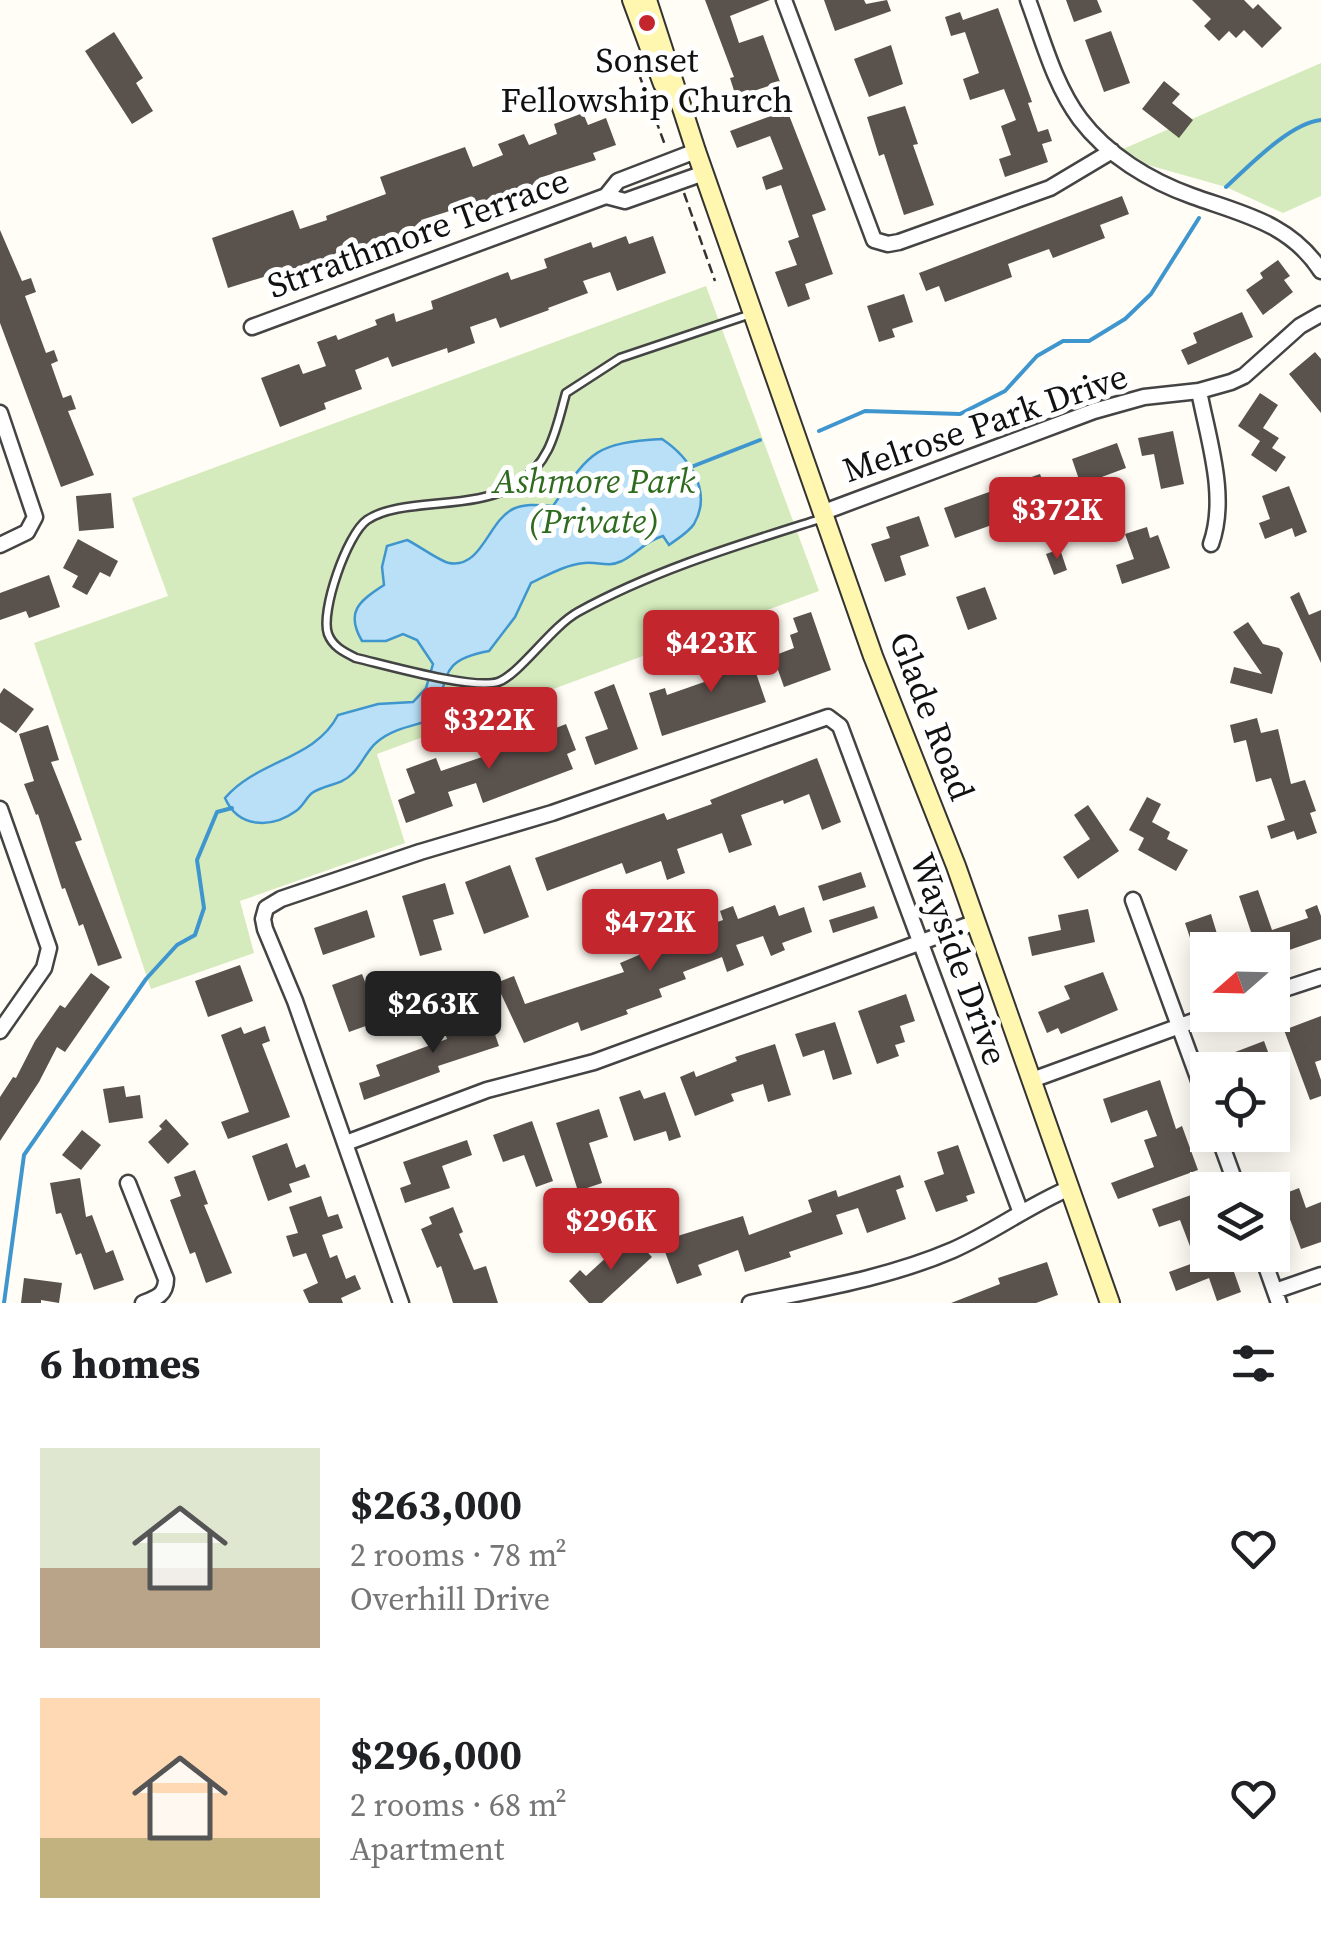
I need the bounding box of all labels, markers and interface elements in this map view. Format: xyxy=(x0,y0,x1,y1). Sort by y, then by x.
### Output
marker: Sonset Fellowship Church xyxy=(636,12,658,34)
place label: Sonset Fellowship Church xyxy=(501,36,793,124)
street label: Strrathmore Terrace xyxy=(261,156,575,310)
street label: Melrose Park Drive xyxy=(836,352,1134,494)
park label: Ashmore Park (Private) xyxy=(491,457,696,545)
pin: $372K xyxy=(987,477,1127,562)
text: $372K xyxy=(1011,487,1103,531)
pin: $423K xyxy=(641,610,781,695)
text: $423K xyxy=(665,620,757,664)
street label: Glade Road xyxy=(878,625,986,807)
pin: $322K xyxy=(419,687,559,772)
text: $322K xyxy=(443,697,535,741)
street label: Wayside Drive xyxy=(898,846,1020,1072)
pin: $472K xyxy=(580,889,720,974)
text: $472K xyxy=(604,899,696,943)
north arrow xyxy=(1190,932,1290,1032)
map controls xyxy=(1190,932,1290,1272)
pin: $263K xyxy=(363,971,503,1056)
text: $263K xyxy=(387,981,479,1025)
button: locate xyxy=(1190,1052,1290,1152)
button: layers xyxy=(1190,1172,1290,1272)
pin: $296K xyxy=(541,1188,681,1273)
text: $296K xyxy=(565,1198,657,1242)
text: 6 homes xyxy=(40,1334,200,1392)
icon: filters xyxy=(1226,1336,1281,1391)
text: $263,000 xyxy=(350,1475,522,1533)
icon: home xyxy=(120,1488,240,1608)
icon: heart xyxy=(1226,1521,1281,1576)
text: 2 rooms · 78 m² xyxy=(350,1533,567,1577)
text: Overhill Drive xyxy=(350,1577,550,1621)
text: $296,000 xyxy=(350,1725,522,1783)
icon: home xyxy=(120,1738,240,1858)
icon: heart xyxy=(1226,1771,1281,1826)
text: 2 rooms · 68 m² xyxy=(350,1783,567,1827)
text: Apartment xyxy=(350,1827,504,1871)

